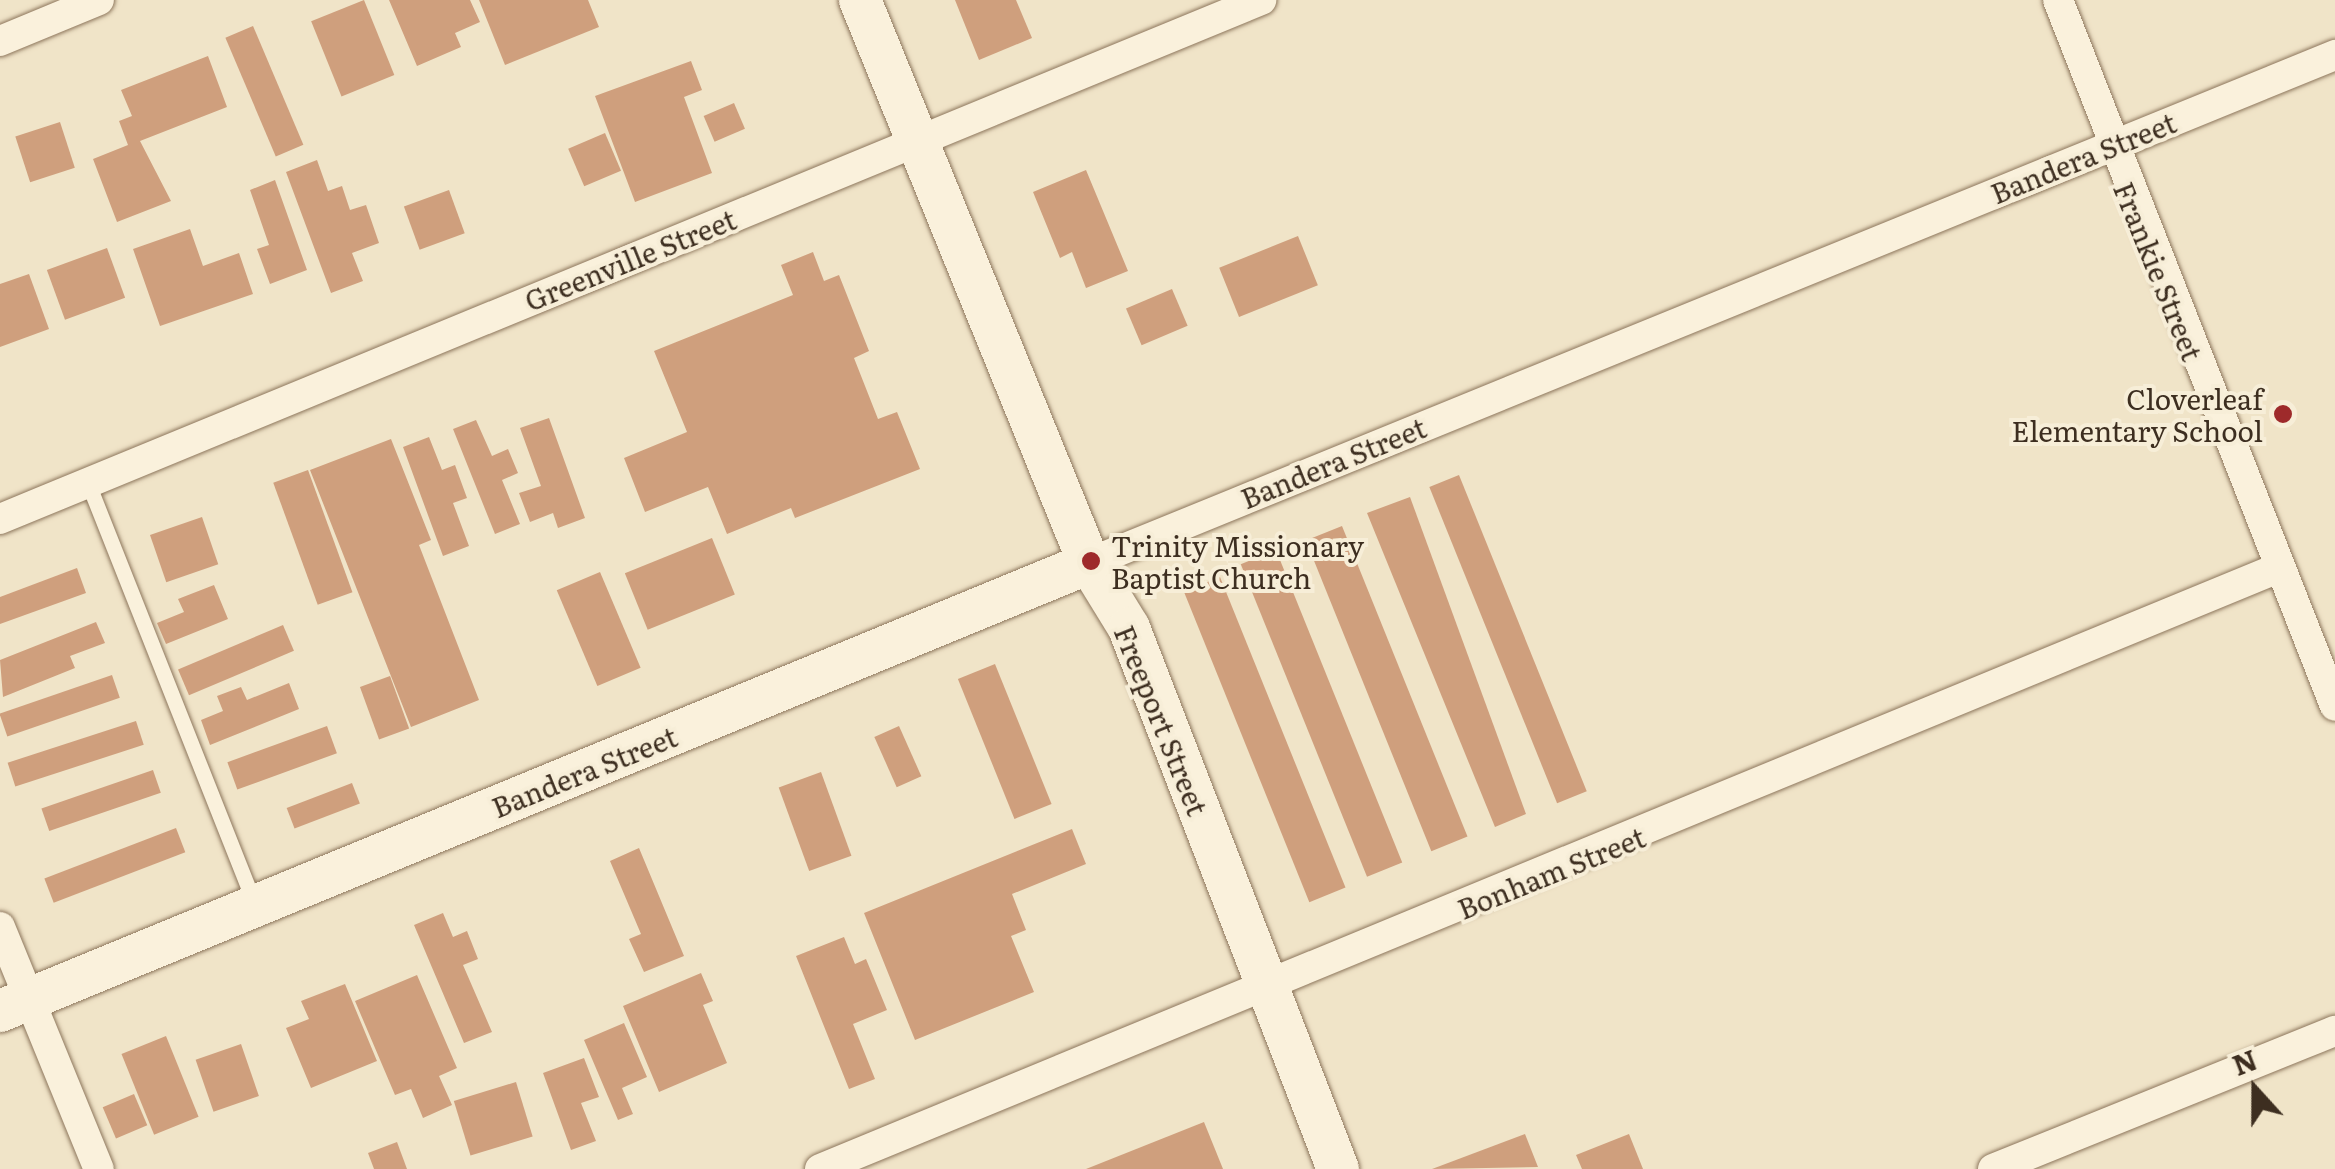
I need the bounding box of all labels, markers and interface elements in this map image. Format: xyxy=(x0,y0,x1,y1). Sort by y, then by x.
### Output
street label: Bandera Street xyxy=(1985,105,2181,209)
street label: Frankie Street xyxy=(2108,177,2210,365)
street label: Greenville Street xyxy=(519,201,741,317)
place label: Cloverleaf Elementary School xyxy=(2012,381,2263,447)
marker: Cloverleaf Elementary School xyxy=(2272,403,2294,425)
street label: Bandera Street xyxy=(1235,410,1431,514)
place label: Trinity Missionary Baptist Church xyxy=(1111,528,1364,594)
marker: Trinity Missionary Baptist Church xyxy=(1080,550,1102,572)
street label: Freeport Street xyxy=(1109,620,1215,820)
street label: Bandera Street xyxy=(486,719,682,823)
street label: Bonham Street xyxy=(1452,819,1650,925)
text: N xyxy=(2226,1037,2263,1085)
north arrow xyxy=(2205,1039,2305,1139)

